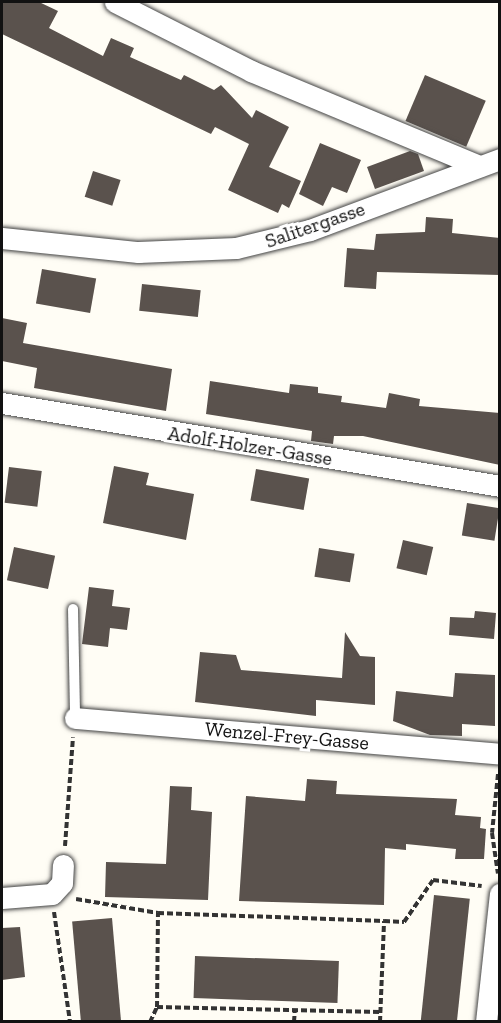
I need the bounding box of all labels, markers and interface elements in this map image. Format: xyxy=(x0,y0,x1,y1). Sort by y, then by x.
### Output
street label: Salitergasse xyxy=(262,197,368,253)
street label: Adolf-Holzer-Gasse xyxy=(166,421,334,471)
street label: Wenzel-Frey-Gasse xyxy=(204,717,370,755)

